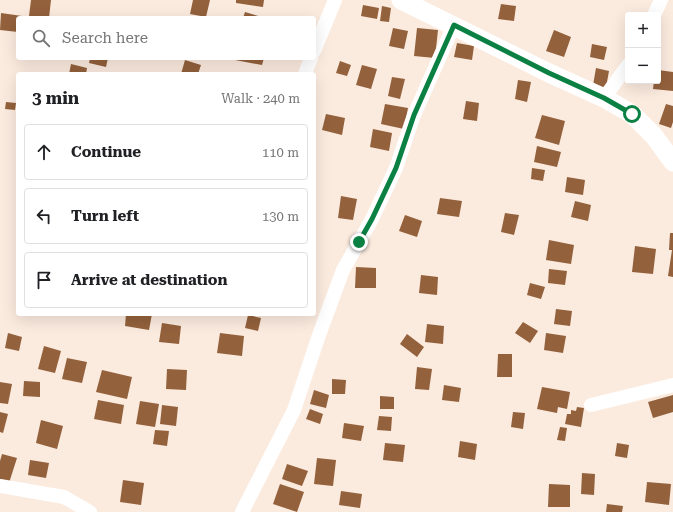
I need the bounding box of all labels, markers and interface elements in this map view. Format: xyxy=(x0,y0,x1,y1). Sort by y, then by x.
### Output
map controls xyxy=(625,12,661,84)
button: + xyxy=(625,12,661,48)
search box xyxy=(16,16,316,60)
icon: search xyxy=(30,27,52,49)
text: Search here xyxy=(62,29,148,47)
button: − xyxy=(625,48,661,84)
text: 3 min xyxy=(32,88,79,108)
text: Walk · 240 m xyxy=(221,91,300,106)
route start xyxy=(623,105,641,123)
icon: ahead xyxy=(33,141,55,163)
text: Continue xyxy=(71,143,141,161)
text: 110 m xyxy=(262,145,299,160)
icon: left xyxy=(33,205,55,227)
text: Turn left xyxy=(71,207,139,225)
text: 130 m xyxy=(262,209,299,224)
route end xyxy=(350,233,368,251)
icon: arrive xyxy=(33,269,55,291)
text: Arrive at destination xyxy=(71,271,227,289)

